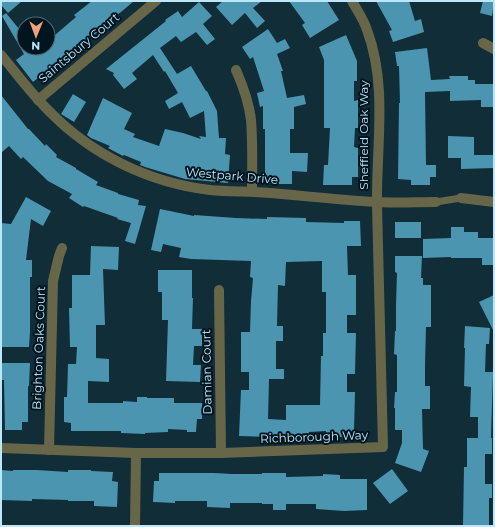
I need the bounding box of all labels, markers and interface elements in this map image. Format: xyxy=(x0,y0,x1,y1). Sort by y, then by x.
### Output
street label: Saintsbury Court xyxy=(35,9,122,86)
north arrow xyxy=(16,16,56,56)
text: N xyxy=(31,39,40,53)
street label: Sheffield Oak Way xyxy=(356,80,371,190)
street label: Westpark Drive xyxy=(185,164,279,187)
street label: Brighton Oaks Court xyxy=(29,286,48,410)
street label: Damian Court xyxy=(198,329,215,415)
street label: Richborough Way xyxy=(260,427,369,446)

